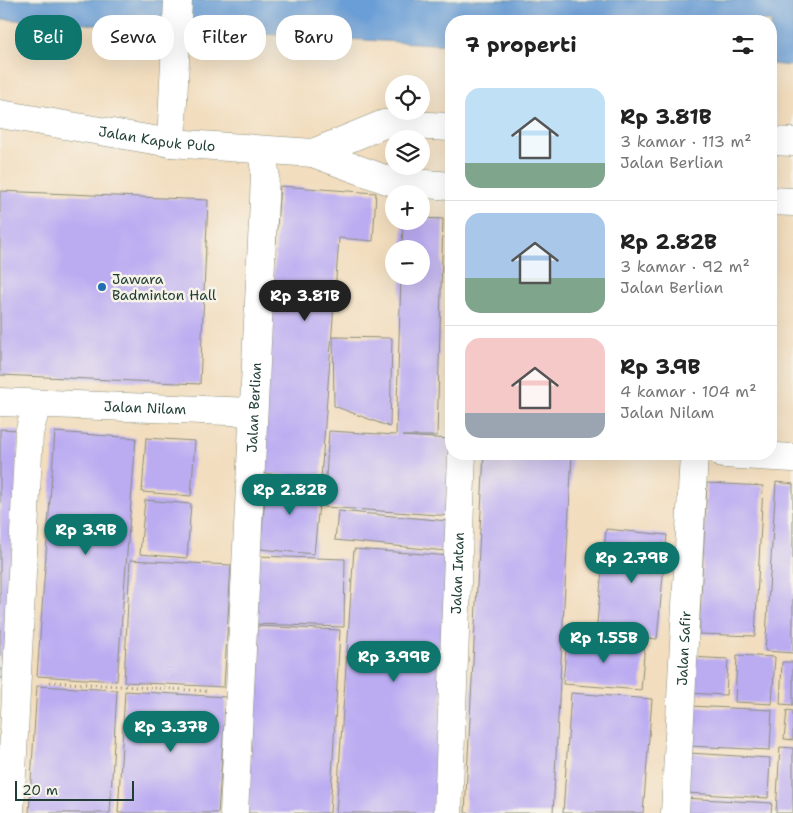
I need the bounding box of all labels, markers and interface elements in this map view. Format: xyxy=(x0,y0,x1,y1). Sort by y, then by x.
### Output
chip: Beli xyxy=(15,15,82,60)
chip: Sewa xyxy=(92,15,174,60)
chip: Filter xyxy=(184,15,266,60)
chip: Baru xyxy=(276,15,352,60)
text: 7 properti xyxy=(465,31,577,59)
icon: filters xyxy=(729,31,757,59)
map controls xyxy=(385,75,430,285)
button: locate xyxy=(385,75,430,120)
text: Rp 3.81B xyxy=(620,103,712,131)
icon: home xyxy=(505,108,565,168)
street label: Jalan Kapuk Pulo xyxy=(97,122,216,155)
button: layers xyxy=(385,130,430,175)
text: 3 kamar · 113 m² xyxy=(620,131,752,152)
text: Jalan Berlian xyxy=(620,152,723,173)
button: + xyxy=(385,185,430,230)
text: Rp 2.82B xyxy=(620,228,717,256)
icon: home xyxy=(505,233,565,293)
button: − xyxy=(385,240,430,285)
text: 3 kamar · 92 m² xyxy=(620,256,750,277)
place label: Jawara Badminton Hall xyxy=(112,270,217,304)
text: Jalan Berlian xyxy=(620,277,723,298)
pin: Rp 3.81B xyxy=(253,280,357,322)
marker: Jawara Badminton Hall xyxy=(96,281,108,293)
text: Rp 3.81B xyxy=(270,285,340,306)
text: Rp 3.9B xyxy=(620,353,701,381)
icon: home xyxy=(505,358,565,418)
street label: Jalan Berlian xyxy=(243,361,265,453)
text: 4 kamar · 104 m² xyxy=(620,381,757,402)
street label: Jalan Nilam xyxy=(103,397,187,418)
text: Jalan Nilam xyxy=(620,402,714,423)
pin: Rp 2.82B xyxy=(238,474,342,516)
text: Rp 2.82B xyxy=(253,479,327,500)
pin: Rp 3.9B xyxy=(40,514,132,556)
text: Rp 3.9B xyxy=(55,519,117,540)
street label: Jalan Intan xyxy=(447,531,468,615)
pin: Rp 2.79B xyxy=(580,542,684,584)
text: Rp 2.79B xyxy=(595,547,669,568)
street label: Jalan Safir xyxy=(673,610,695,686)
pin: Rp 1.55B xyxy=(552,622,656,664)
text: Rp 1.55B xyxy=(570,627,638,648)
pin: Rp 3.99B xyxy=(342,640,446,683)
text: Rp 3.99B xyxy=(358,646,430,667)
pin: Rp 3.37B xyxy=(119,710,223,753)
text: Rp 3.37B xyxy=(134,716,208,737)
scale bar xyxy=(15,778,134,801)
text: 20 m xyxy=(22,781,58,799)

